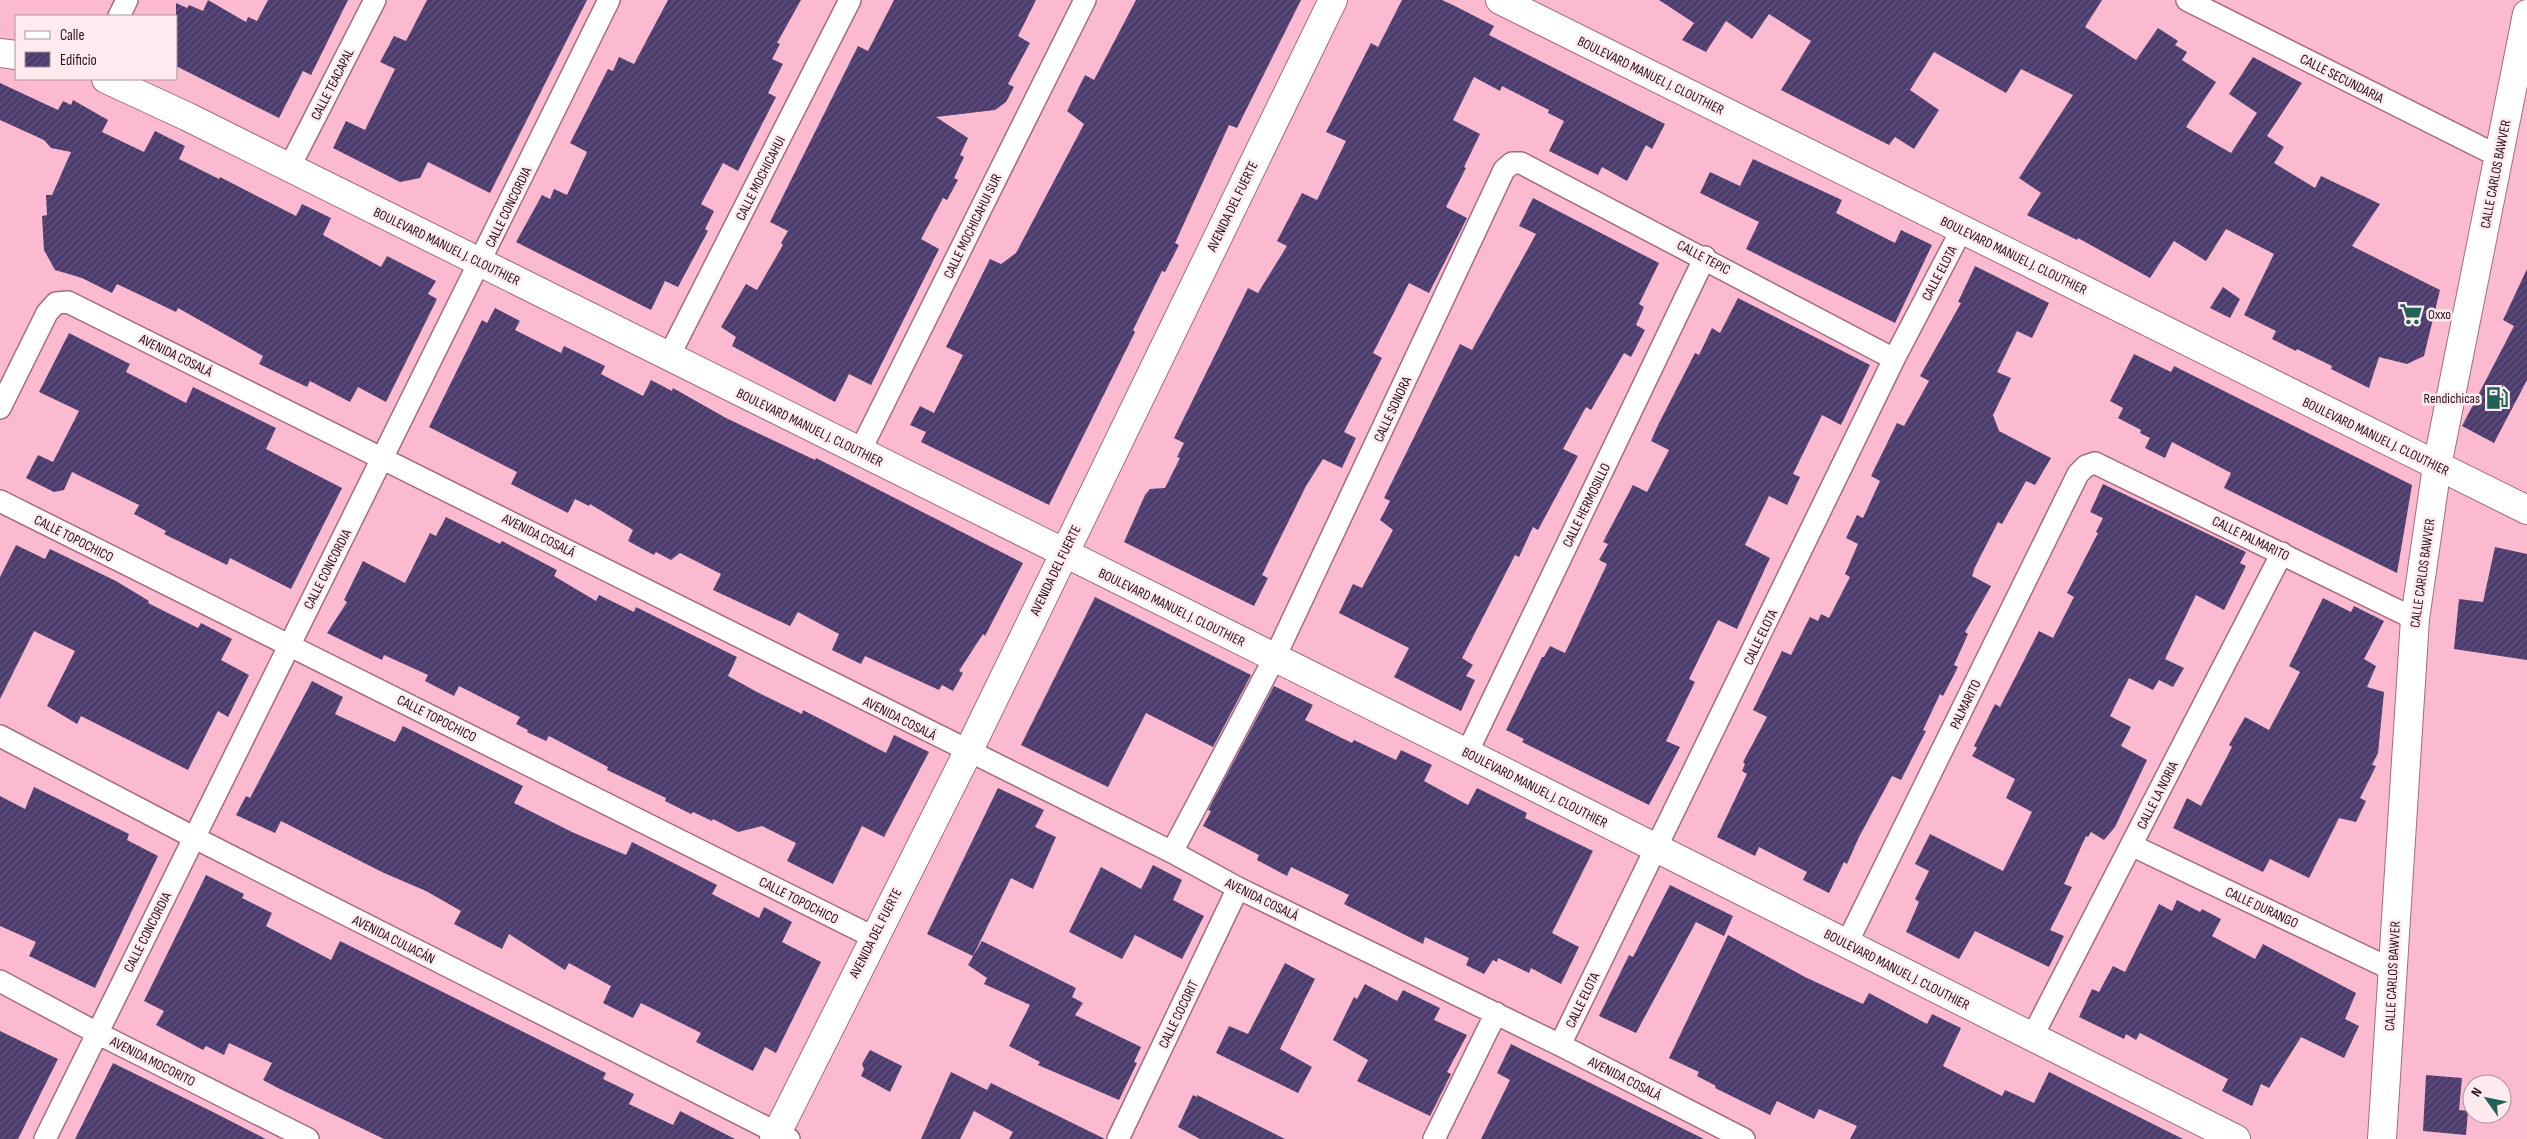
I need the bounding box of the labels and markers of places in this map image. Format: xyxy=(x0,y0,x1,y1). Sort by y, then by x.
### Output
supermarket icon: Oxxo xyxy=(2398,301,2424,327)
place label: Oxxo xyxy=(2428,306,2451,323)
fuel station icon: Rendichicas xyxy=(2484,385,2510,411)
place label: Rendichicas xyxy=(2424,390,2480,407)

